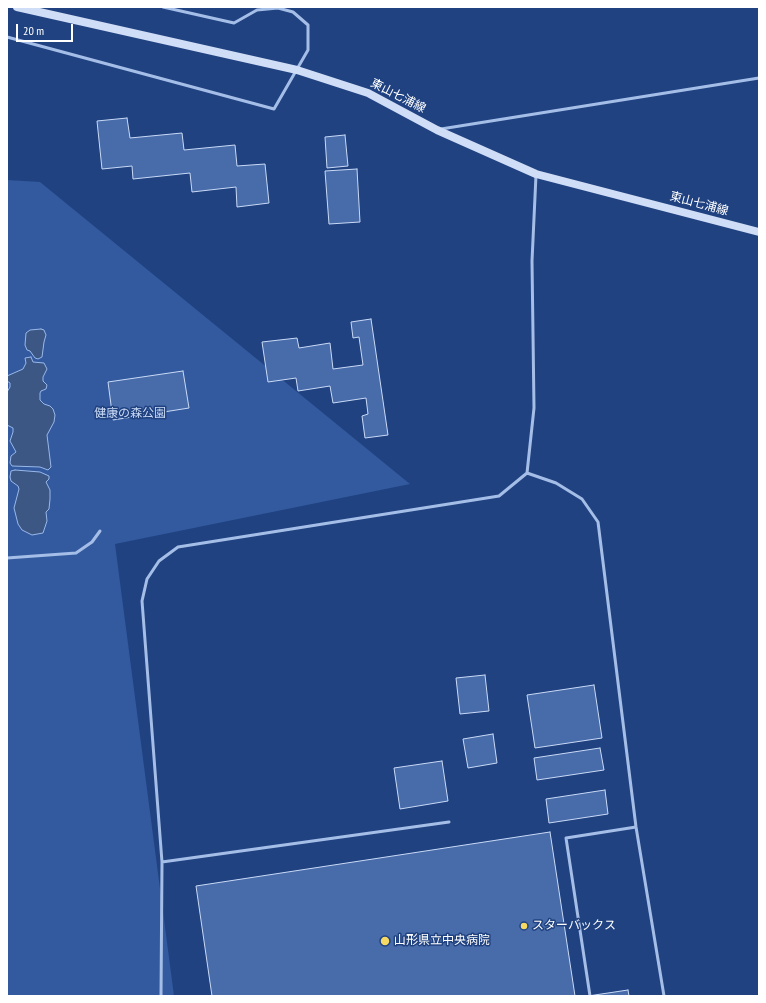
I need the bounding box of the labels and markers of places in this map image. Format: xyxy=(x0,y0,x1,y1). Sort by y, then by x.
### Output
place label: スターバックス xyxy=(532,919,616,933)
marker: スターバックス xyxy=(519,921,529,931)
place label: 山形県立中央病院 xyxy=(394,934,490,948)
marker: 山形県立中央病院 xyxy=(379,935,391,947)

